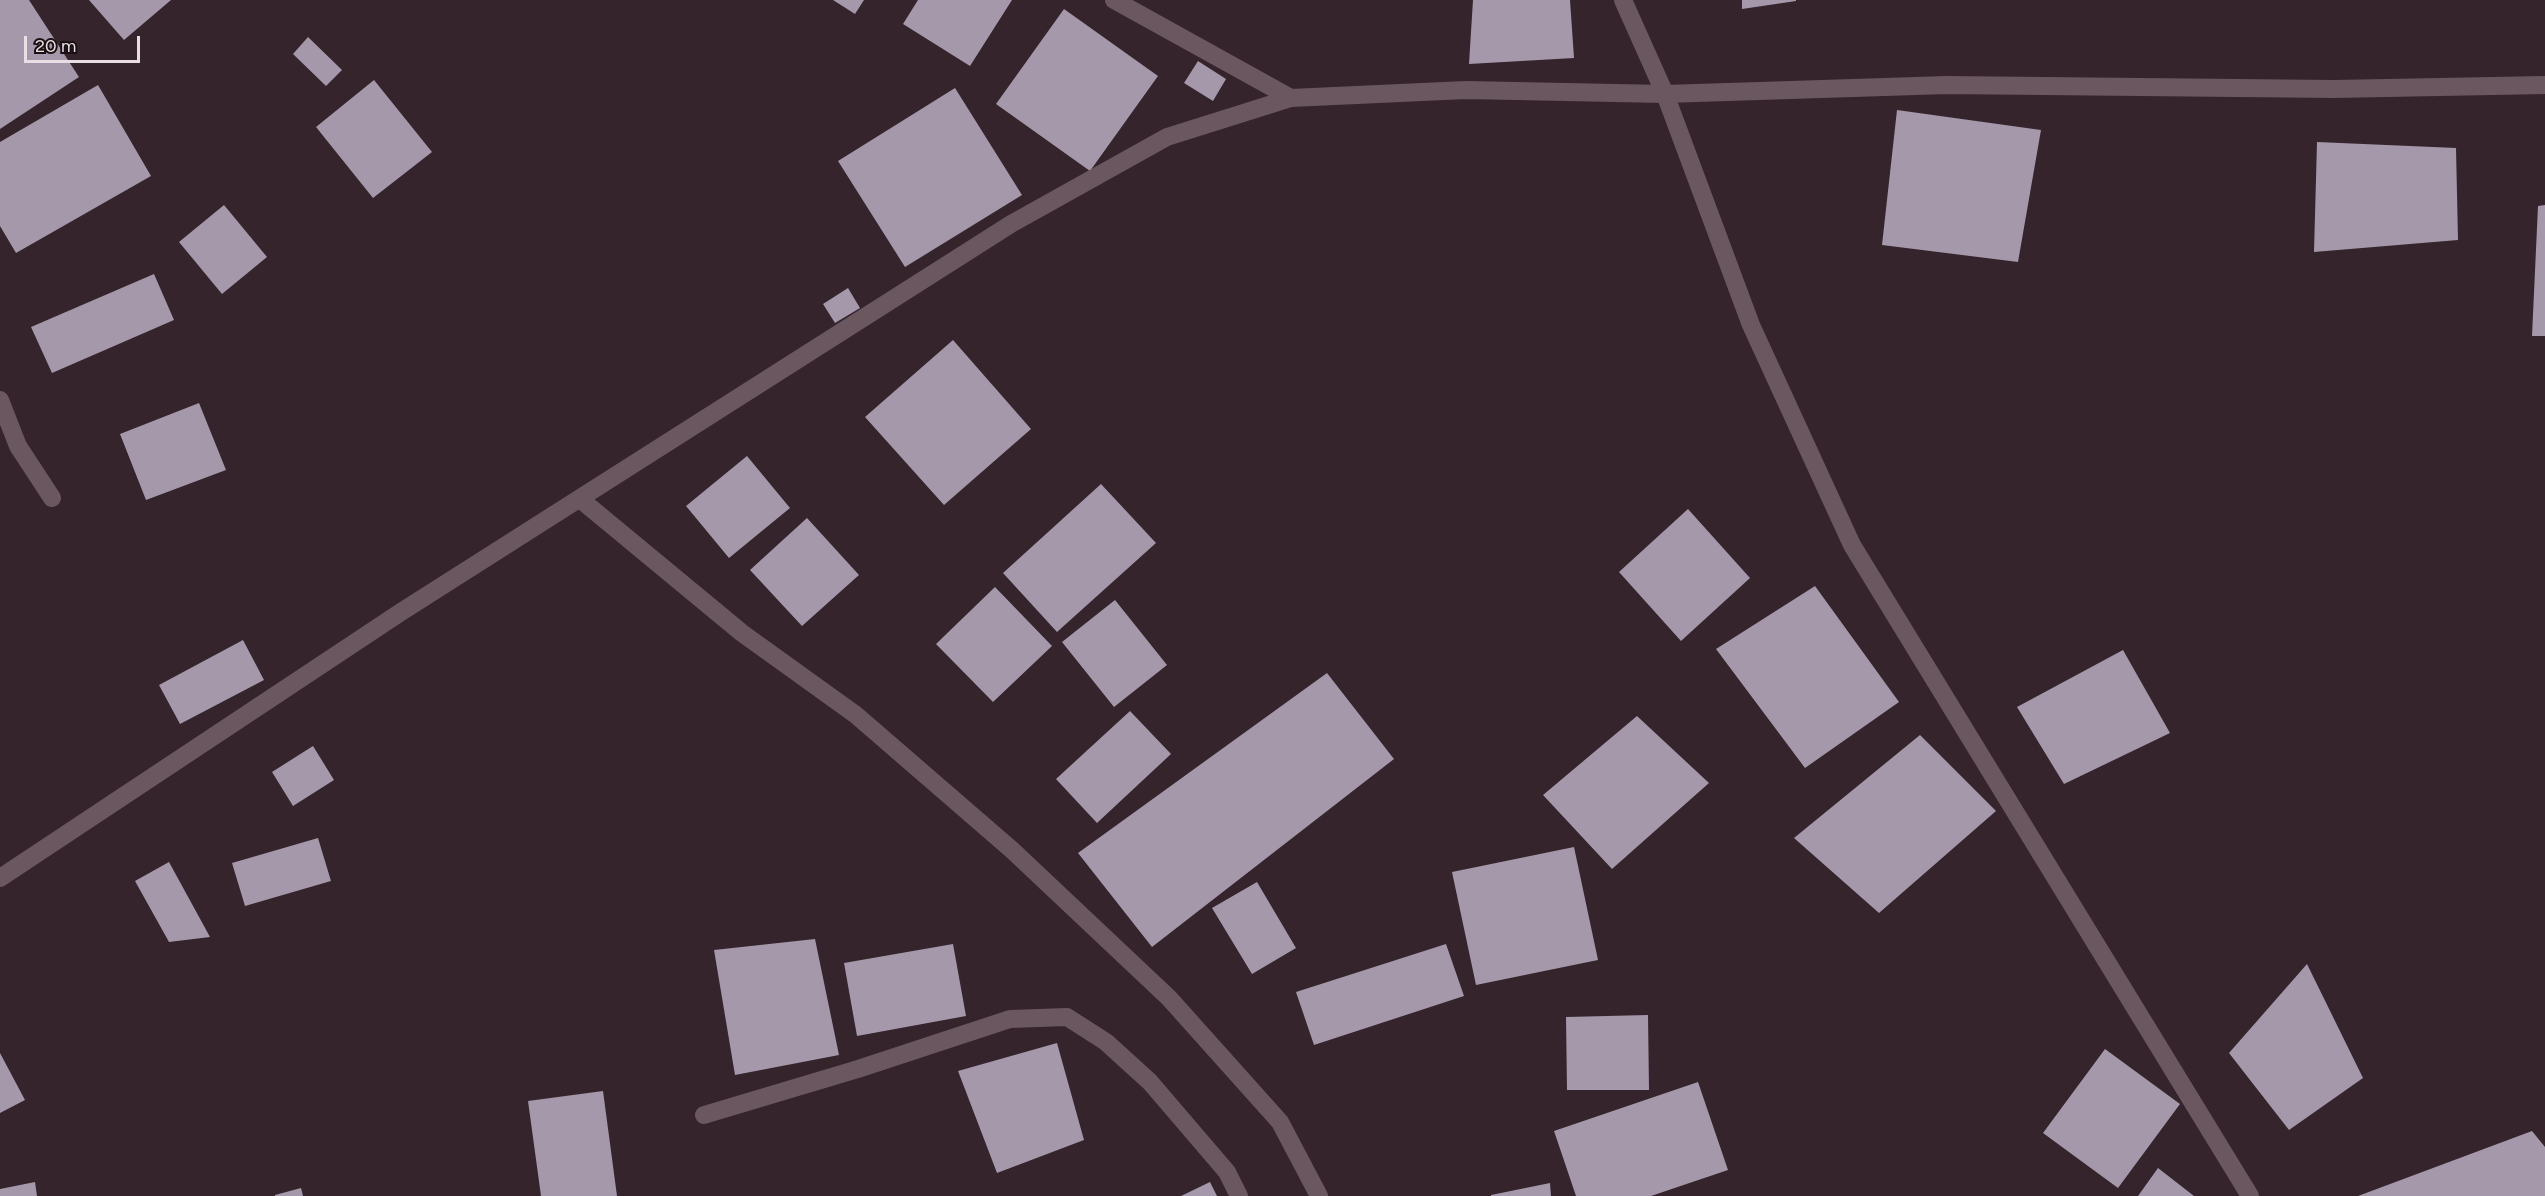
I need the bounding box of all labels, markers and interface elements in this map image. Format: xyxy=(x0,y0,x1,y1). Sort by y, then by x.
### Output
scale bar xyxy=(27,24,142,62)
text: 20 m xyxy=(35,35,76,57)

